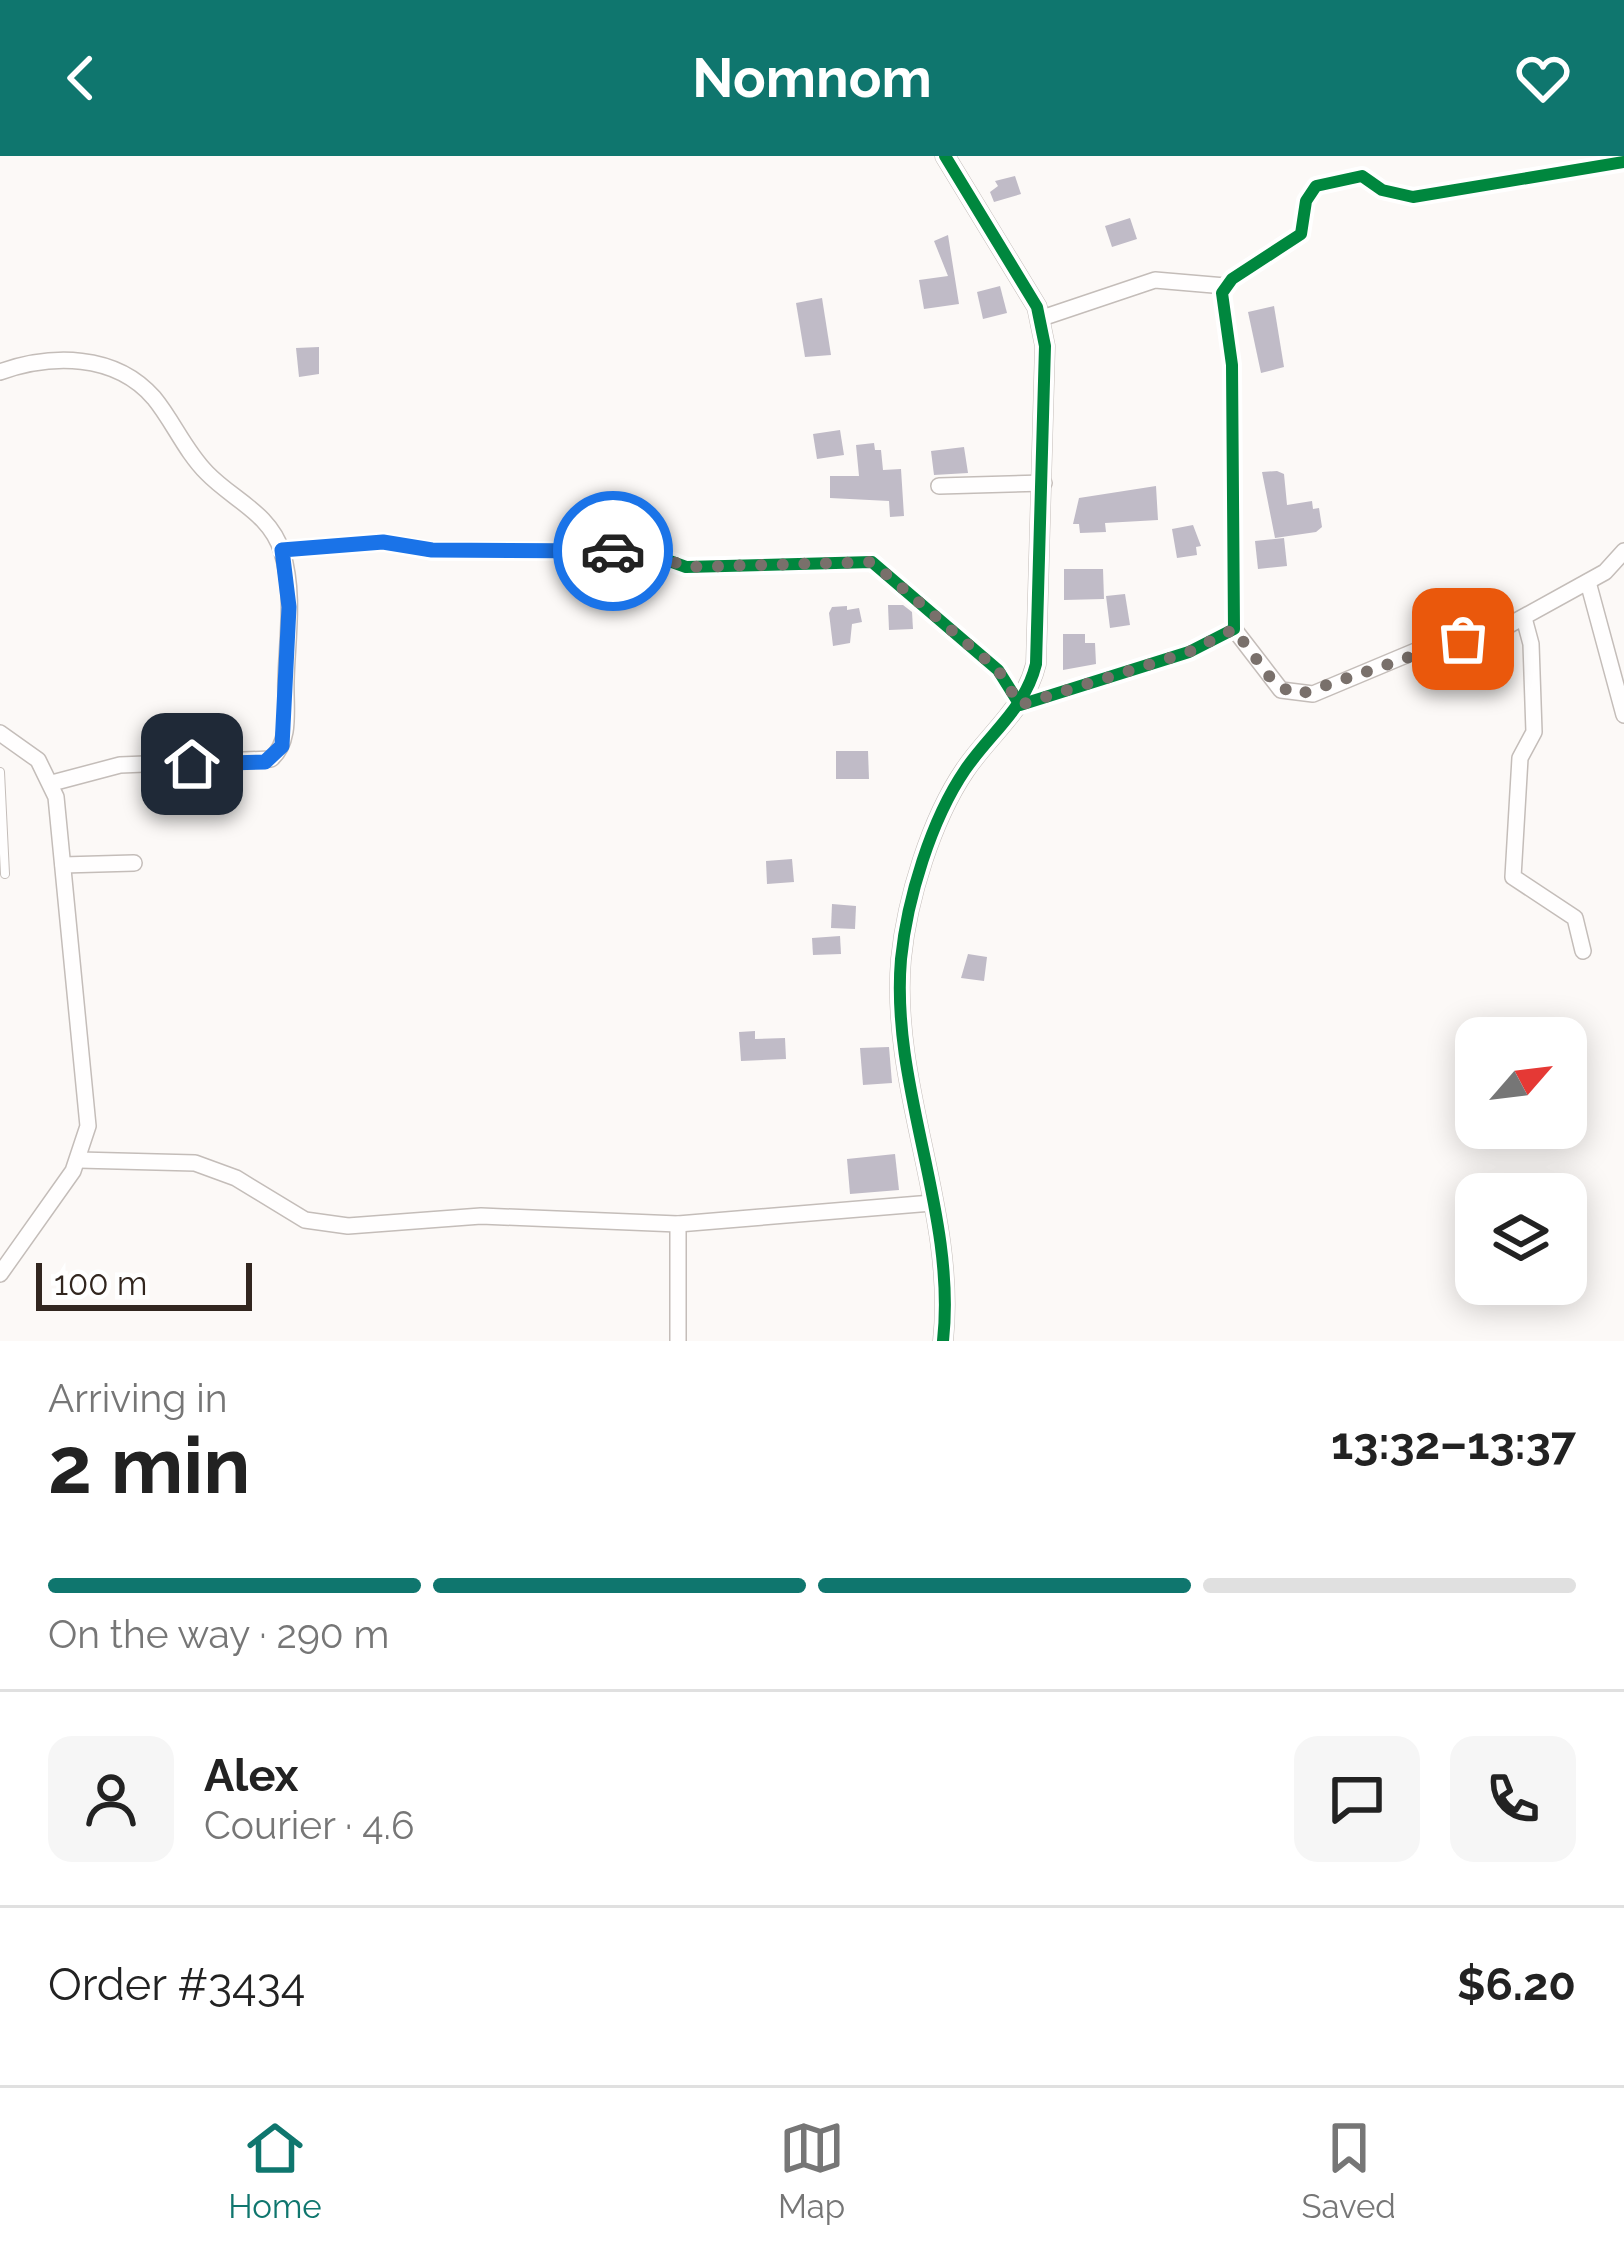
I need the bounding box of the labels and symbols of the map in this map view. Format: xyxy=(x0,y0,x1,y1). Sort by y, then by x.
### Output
courier xyxy=(553,491,673,611)
pin xyxy=(1412,588,1514,690)
pin xyxy=(141,713,243,815)
north arrow xyxy=(1455,1017,1587,1149)
scale bar xyxy=(36,1257,252,1310)

